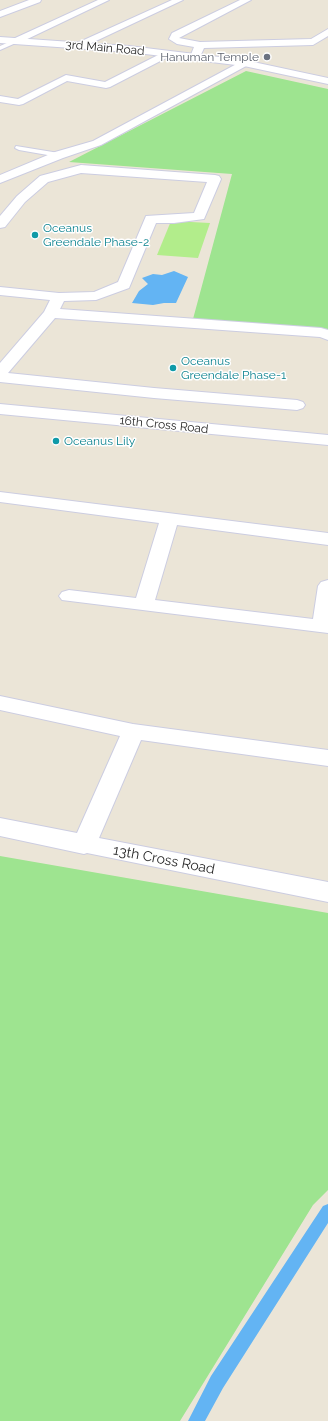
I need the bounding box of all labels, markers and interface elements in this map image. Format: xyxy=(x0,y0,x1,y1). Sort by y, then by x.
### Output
street label: 3rd Main Road xyxy=(65,37,145,59)
place label: Hanuman Temple xyxy=(160,50,259,64)
marker: Hanuman Temple xyxy=(262,52,272,62)
place label: Oceanus Greendale Phase-2 xyxy=(43,221,149,249)
marker: Oceanus Greendale Phase-2 xyxy=(30,230,40,240)
place label: Oceanus Greendale Phase-1 xyxy=(181,354,286,382)
marker: Oceanus Greendale Phase-1 xyxy=(168,363,178,373)
street label: 16th Cross Road xyxy=(119,413,209,437)
place label: Oceanus Lily xyxy=(64,434,135,448)
marker: Oceanus Lily xyxy=(51,436,61,446)
street label: 13th Cross Road xyxy=(112,842,216,878)

